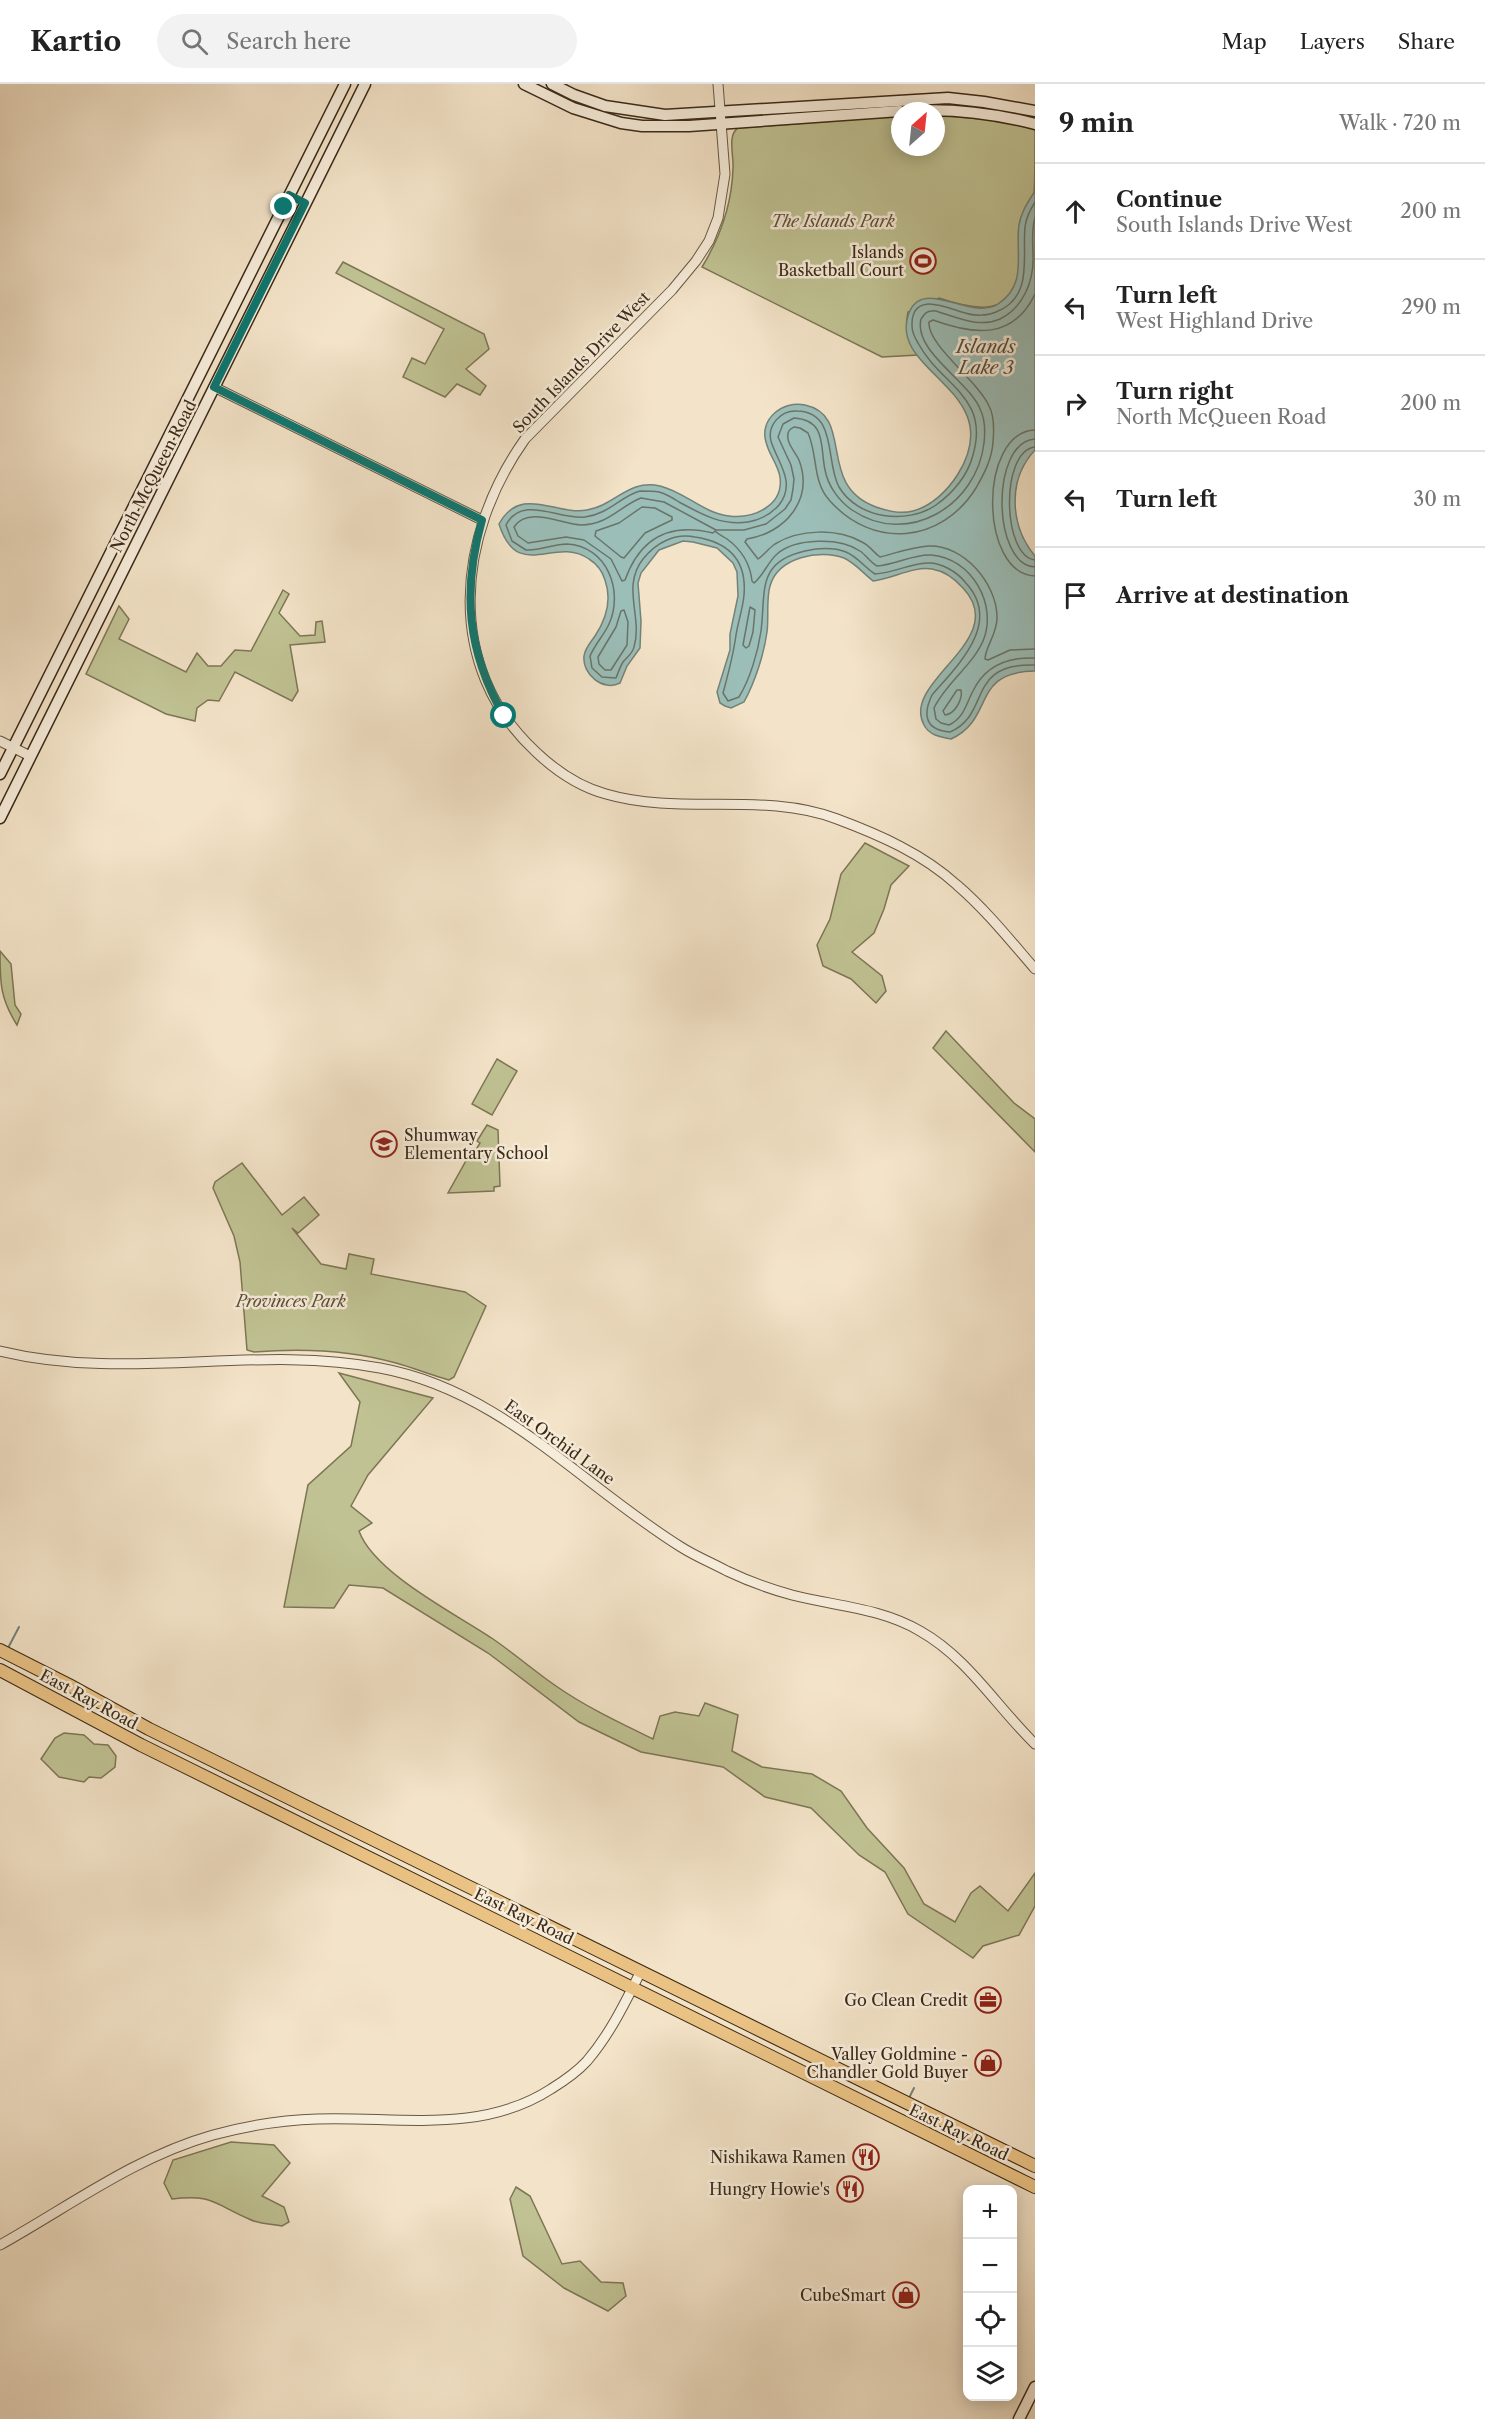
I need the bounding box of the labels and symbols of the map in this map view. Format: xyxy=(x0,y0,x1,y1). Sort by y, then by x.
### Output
north arrow xyxy=(891,102,945,156)
route end xyxy=(270,193,296,219)
park label: The Islands Park xyxy=(771,211,895,231)
place label: Islands Basketball Court xyxy=(778,242,904,280)
sports icon: Islands Basketball Court xyxy=(908,246,938,276)
street label: South Islands Drive West xyxy=(508,287,654,437)
water label: Islands Lake 3 xyxy=(954,336,1016,379)
street label: North McQueen Road xyxy=(106,396,200,556)
route start xyxy=(490,702,516,728)
place label: Shumway Elementary School xyxy=(404,1125,549,1163)
school or university icon: Shumway Elementary School xyxy=(369,1129,399,1159)
park label: Provinces Park xyxy=(234,1291,347,1311)
street label: East Orchid Lane xyxy=(501,1395,619,1489)
street label: East Ray Road xyxy=(37,1665,142,1733)
street label: East Ray Road xyxy=(471,1883,577,1949)
office icon: Go Clean Credit xyxy=(973,1985,1003,2015)
place label: Go Clean Credit xyxy=(844,1990,968,2010)
place label: Valley Goldmine - Chandler Gold Buyer xyxy=(807,2044,968,2082)
shop icon: Valley Goldmine - Chandler Gold Buyer xyxy=(973,2048,1003,2078)
street label: East Ray Road xyxy=(906,2099,1012,2165)
restaurant icon: Nishikawa Ramen xyxy=(851,2142,881,2172)
place label: Nishikawa Ramen xyxy=(710,2147,846,2167)
restaurant icon: Hungry Howie's xyxy=(835,2174,865,2204)
place label: Hungry Howie's xyxy=(709,2179,830,2199)
shop icon: CubeSmart xyxy=(891,2280,921,2310)
place label: CubeSmart xyxy=(800,2285,886,2305)

